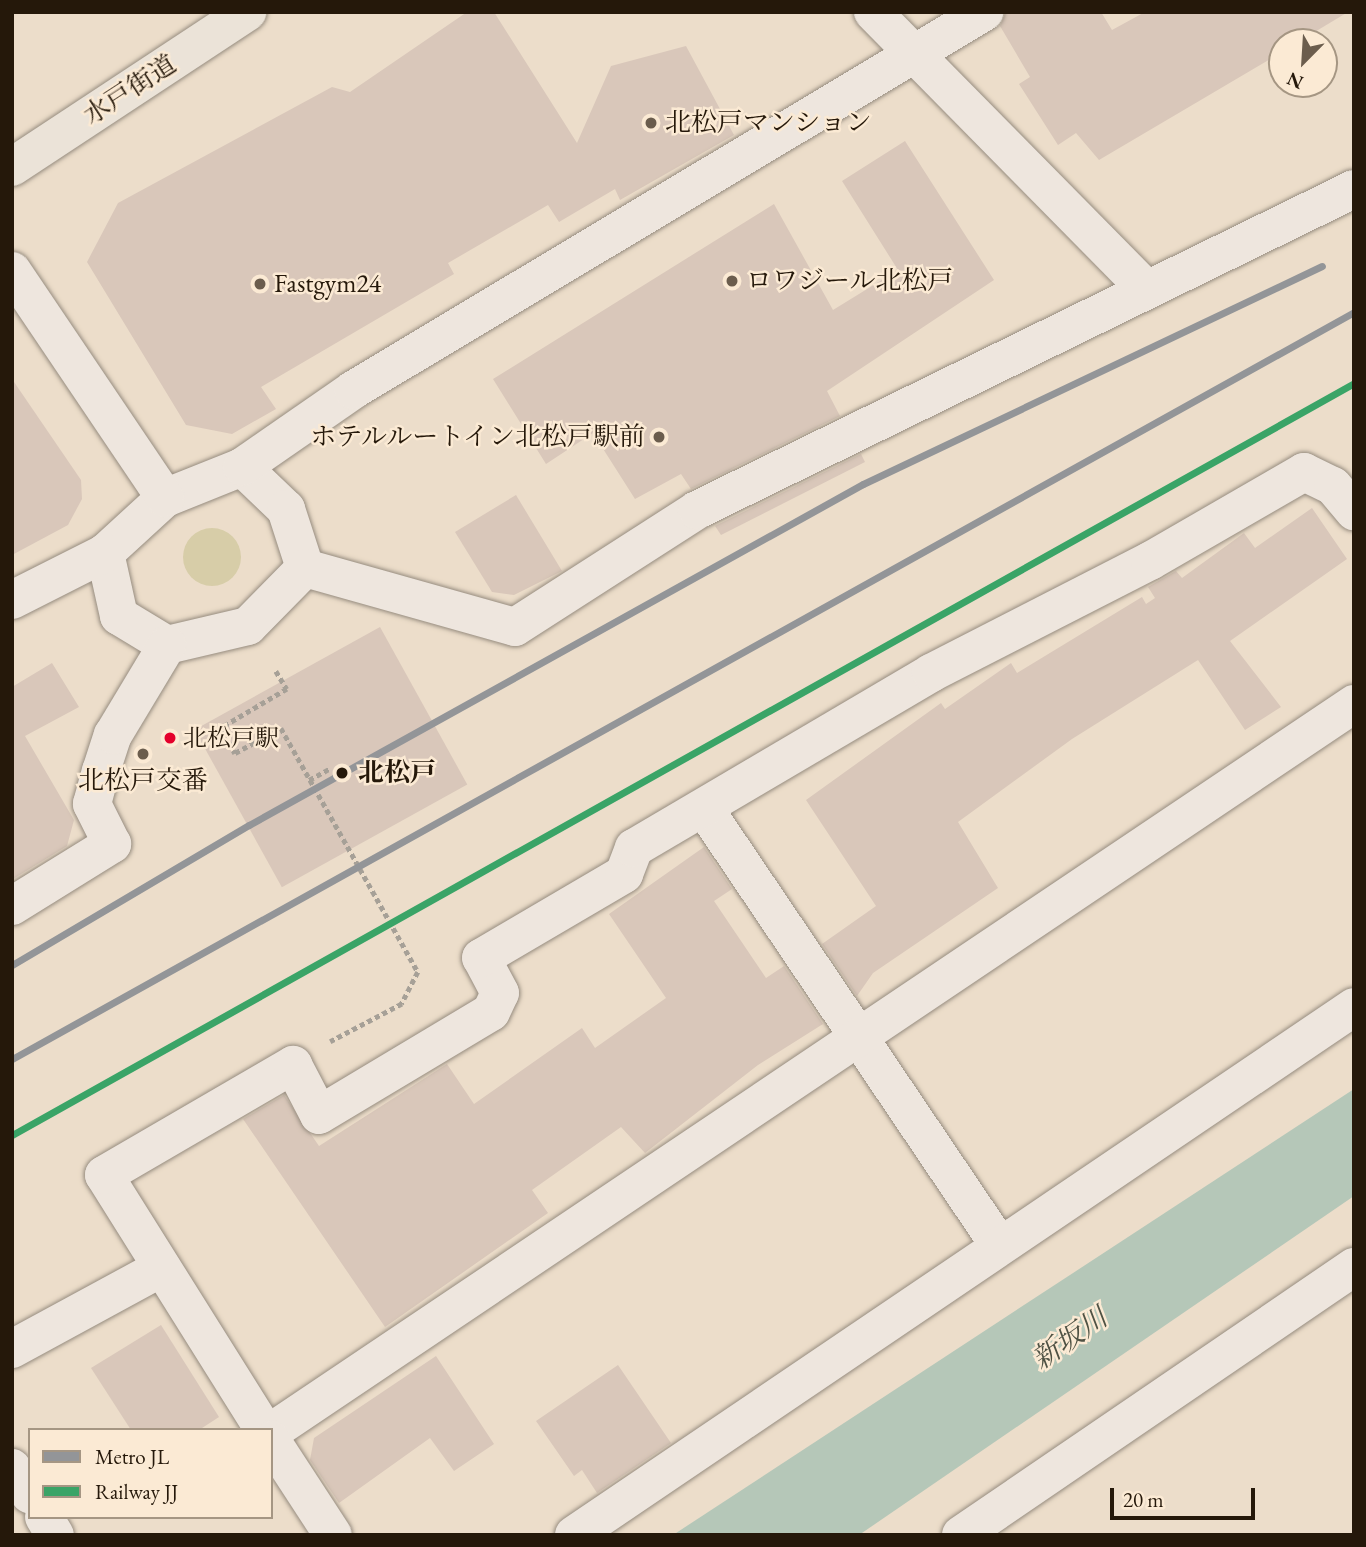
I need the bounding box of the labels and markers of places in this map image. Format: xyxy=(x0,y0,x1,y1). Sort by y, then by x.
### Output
place label: 北松戸マンション xyxy=(665,107,873,139)
marker: 北松戸マンション xyxy=(643,115,659,131)
place label: ロワジール北松戸 xyxy=(746,265,954,297)
place label: Fastgym24 xyxy=(274,268,381,300)
marker: ロワジール北松戸 xyxy=(724,273,740,289)
marker: Fastgym24 xyxy=(252,276,268,292)
place label: ホテルルートイン北松戸駅前 xyxy=(307,421,645,453)
marker: ホテルルートイン北松戸駅前 xyxy=(651,429,667,445)
place label: 北松戸駅 xyxy=(183,724,279,752)
marker: 北松戸駅 xyxy=(163,731,177,745)
marker: 北松戸交番 xyxy=(135,746,151,762)
place label: 北松戸 xyxy=(358,757,436,789)
marker: 北松戸 xyxy=(332,763,352,783)
place label: 北松戸交番 xyxy=(78,765,208,797)

